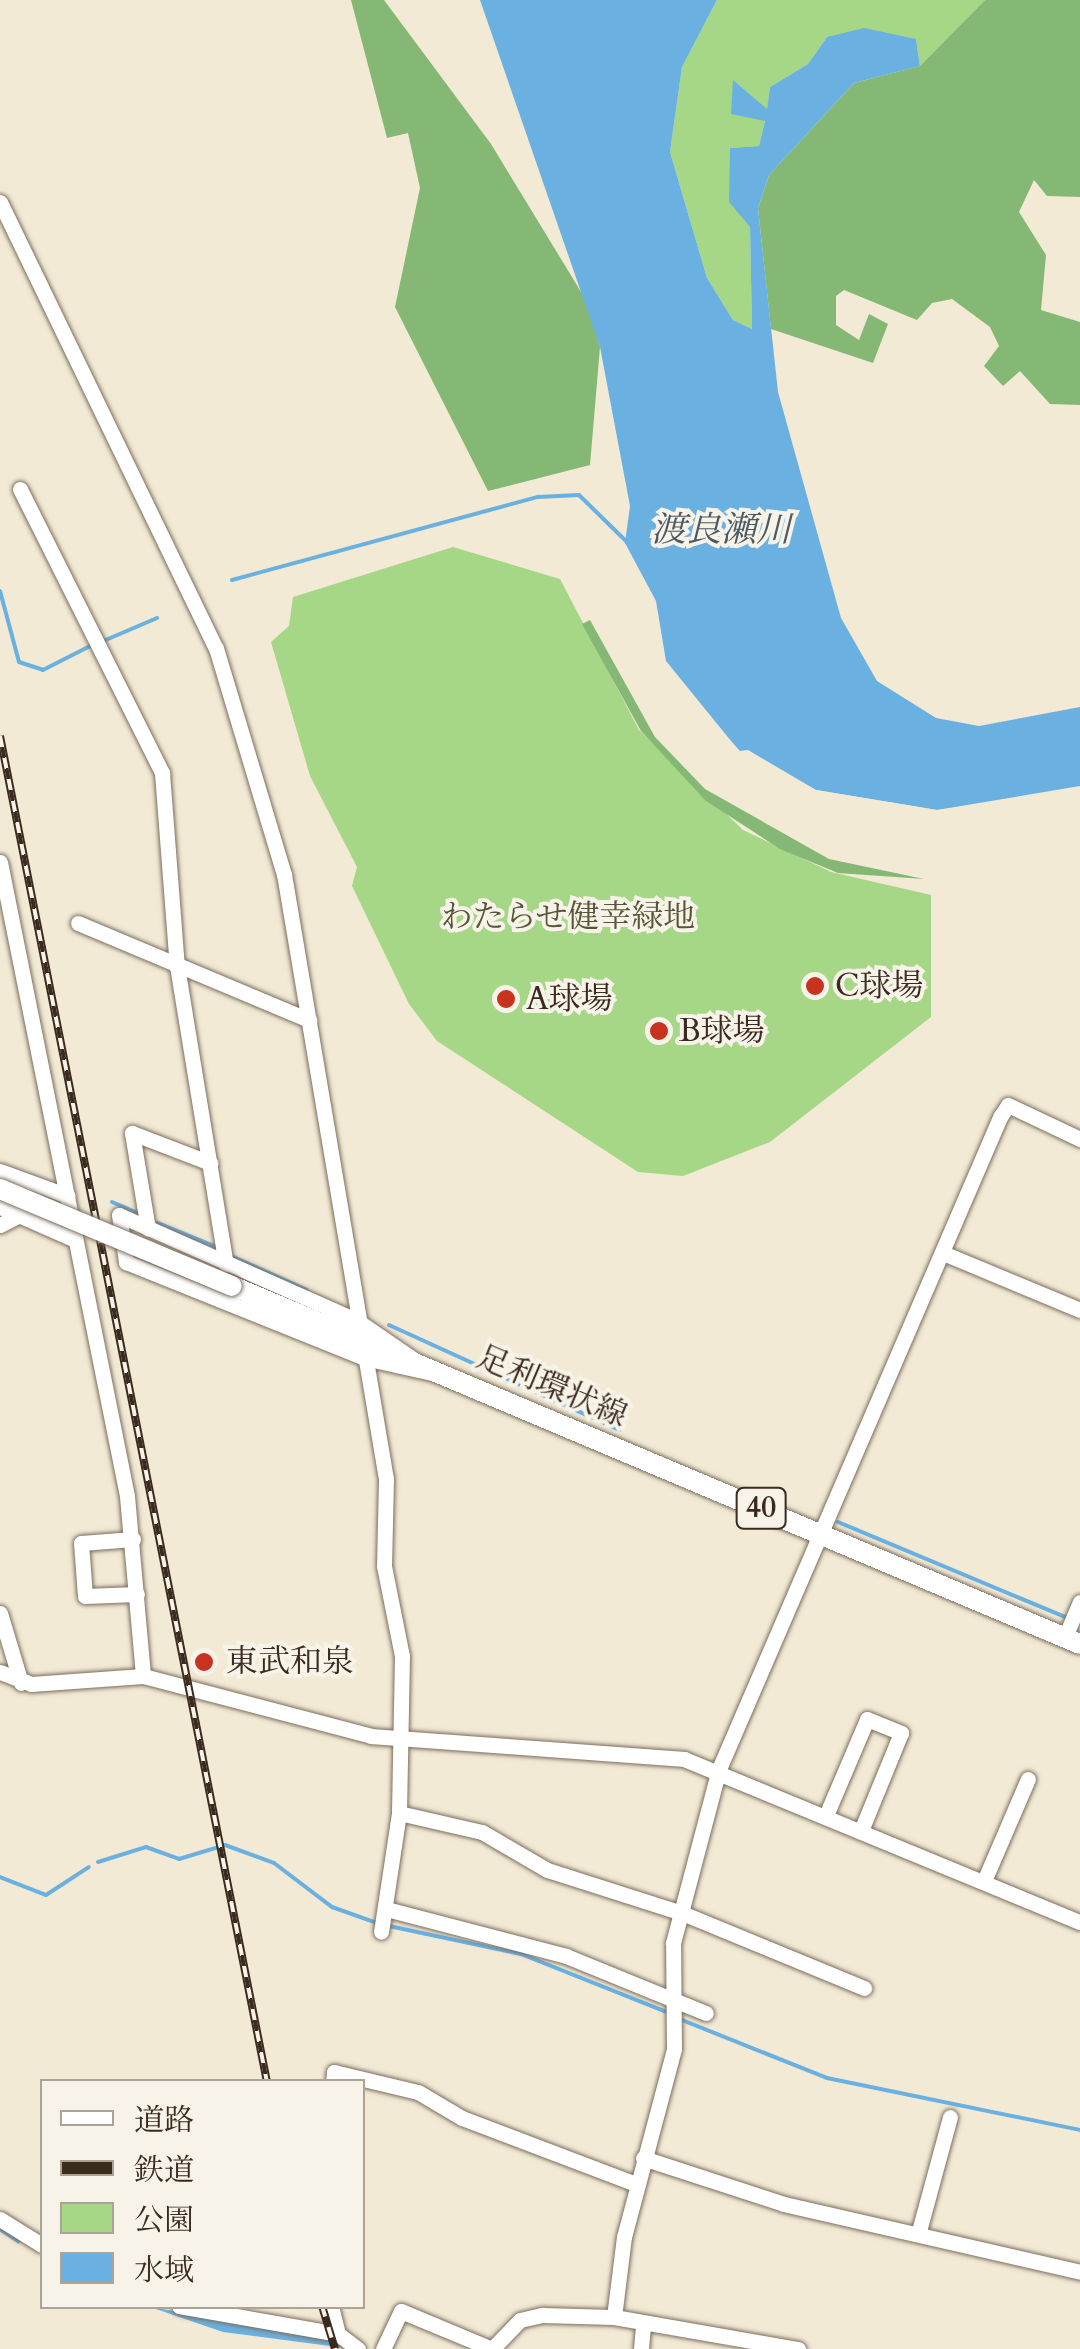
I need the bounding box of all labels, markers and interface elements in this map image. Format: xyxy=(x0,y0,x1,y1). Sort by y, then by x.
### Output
water label: 渡良瀬川 xyxy=(651,509,791,551)
park label: わたらせ健幸緑地 xyxy=(440,898,696,936)
place label: C球場 xyxy=(835,967,923,1005)
marker: C球場 xyxy=(804,975,826,997)
place label: A球場 xyxy=(526,980,613,1018)
marker: A球場 xyxy=(495,988,517,1010)
place label: B球場 xyxy=(679,1012,765,1050)
marker: B球場 xyxy=(648,1020,670,1042)
street label: 足利環状線 xyxy=(471,1338,633,1436)
road number: 40 xyxy=(734,1483,788,1533)
place label: 東武和泉 xyxy=(226,1643,354,1681)
marker: 東武和泉 xyxy=(191,1649,217,1675)
legend xyxy=(40,2079,365,2309)
text: 道路 xyxy=(134,2100,194,2141)
text: 鉄道 xyxy=(134,2150,194,2191)
text: 公園 xyxy=(134,2200,194,2241)
text: 水域 xyxy=(134,2250,194,2291)

